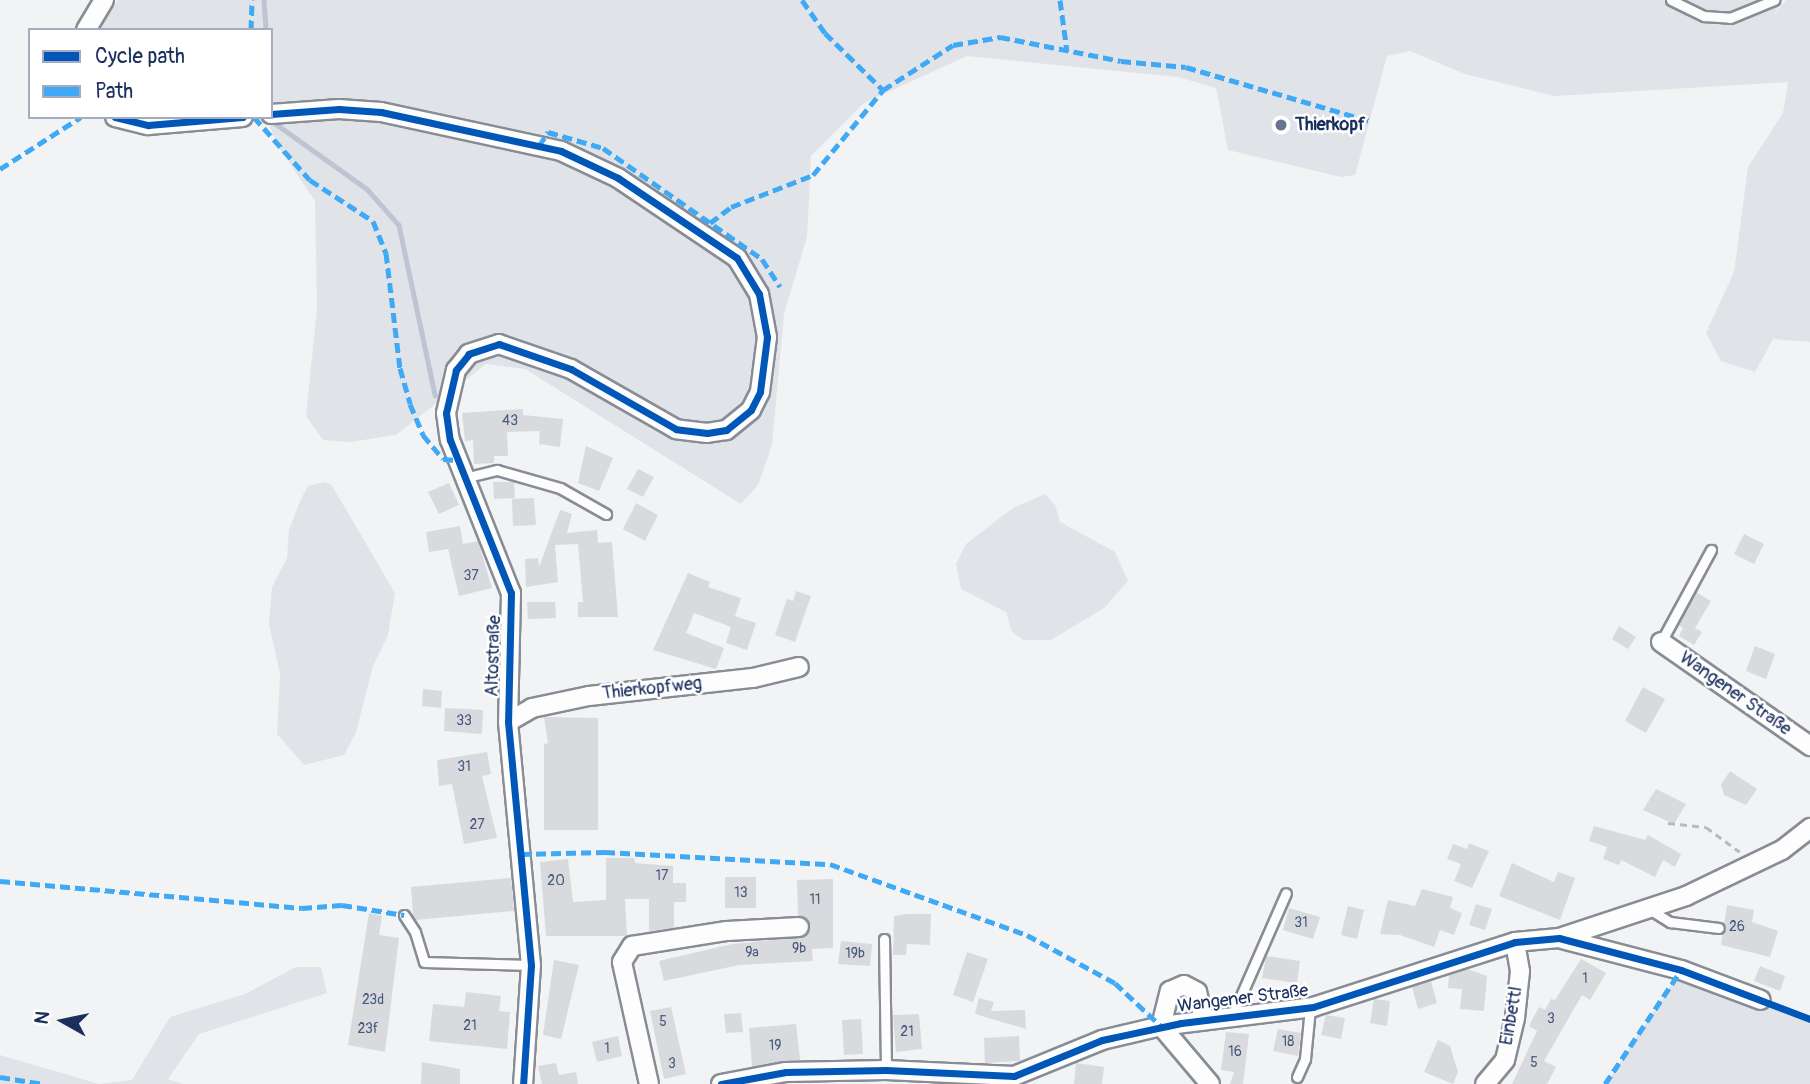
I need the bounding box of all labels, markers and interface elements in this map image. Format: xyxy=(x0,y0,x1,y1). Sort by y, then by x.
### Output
legend xyxy=(28,28,273,119)
text: Cycle path xyxy=(95,43,185,70)
text: Path xyxy=(95,78,133,105)
place label: Thierkopf xyxy=(1295,114,1365,136)
marker: Thierkopf xyxy=(1273,117,1289,133)
house number: 43 xyxy=(502,413,518,429)
house number: 37 xyxy=(463,568,479,584)
street label: Altostraße xyxy=(482,615,506,697)
street label: Wangener Straße xyxy=(1675,647,1795,741)
street label: Thierkopfweg xyxy=(601,673,703,705)
house number: 33 xyxy=(456,713,472,729)
house number: 31 xyxy=(457,759,471,775)
house number: 27 xyxy=(469,817,485,833)
house number: 17 xyxy=(656,868,668,884)
house number: 20 xyxy=(547,873,565,889)
house number: 13 xyxy=(734,885,748,901)
house number: 11 xyxy=(810,892,820,908)
house number: 31 xyxy=(1294,915,1308,931)
house number: 26 xyxy=(1729,919,1745,935)
house number: 9b xyxy=(792,941,806,957)
house number: 9a xyxy=(745,945,759,961)
house number: 19b xyxy=(845,946,865,962)
house number: 1 xyxy=(1582,971,1588,987)
street label: Wangener Straße xyxy=(1176,980,1310,1018)
street label: Einbettl xyxy=(1496,985,1528,1047)
north arrow xyxy=(28,986,98,1056)
house number: 23d xyxy=(362,992,384,1008)
text: N xyxy=(29,1009,55,1026)
house number: 3 xyxy=(1547,1011,1555,1027)
house number: 5 xyxy=(659,1014,667,1030)
house number: 21 xyxy=(463,1018,477,1034)
house number: 23f xyxy=(358,1021,378,1037)
house number: 21 xyxy=(900,1024,914,1040)
house number: 18 xyxy=(1282,1034,1294,1050)
house number: 19 xyxy=(769,1038,781,1054)
house number: 1 xyxy=(604,1041,610,1057)
house number: 16 xyxy=(1228,1044,1242,1060)
house number: 5 xyxy=(1530,1055,1538,1071)
house number: 3 xyxy=(668,1056,676,1072)

